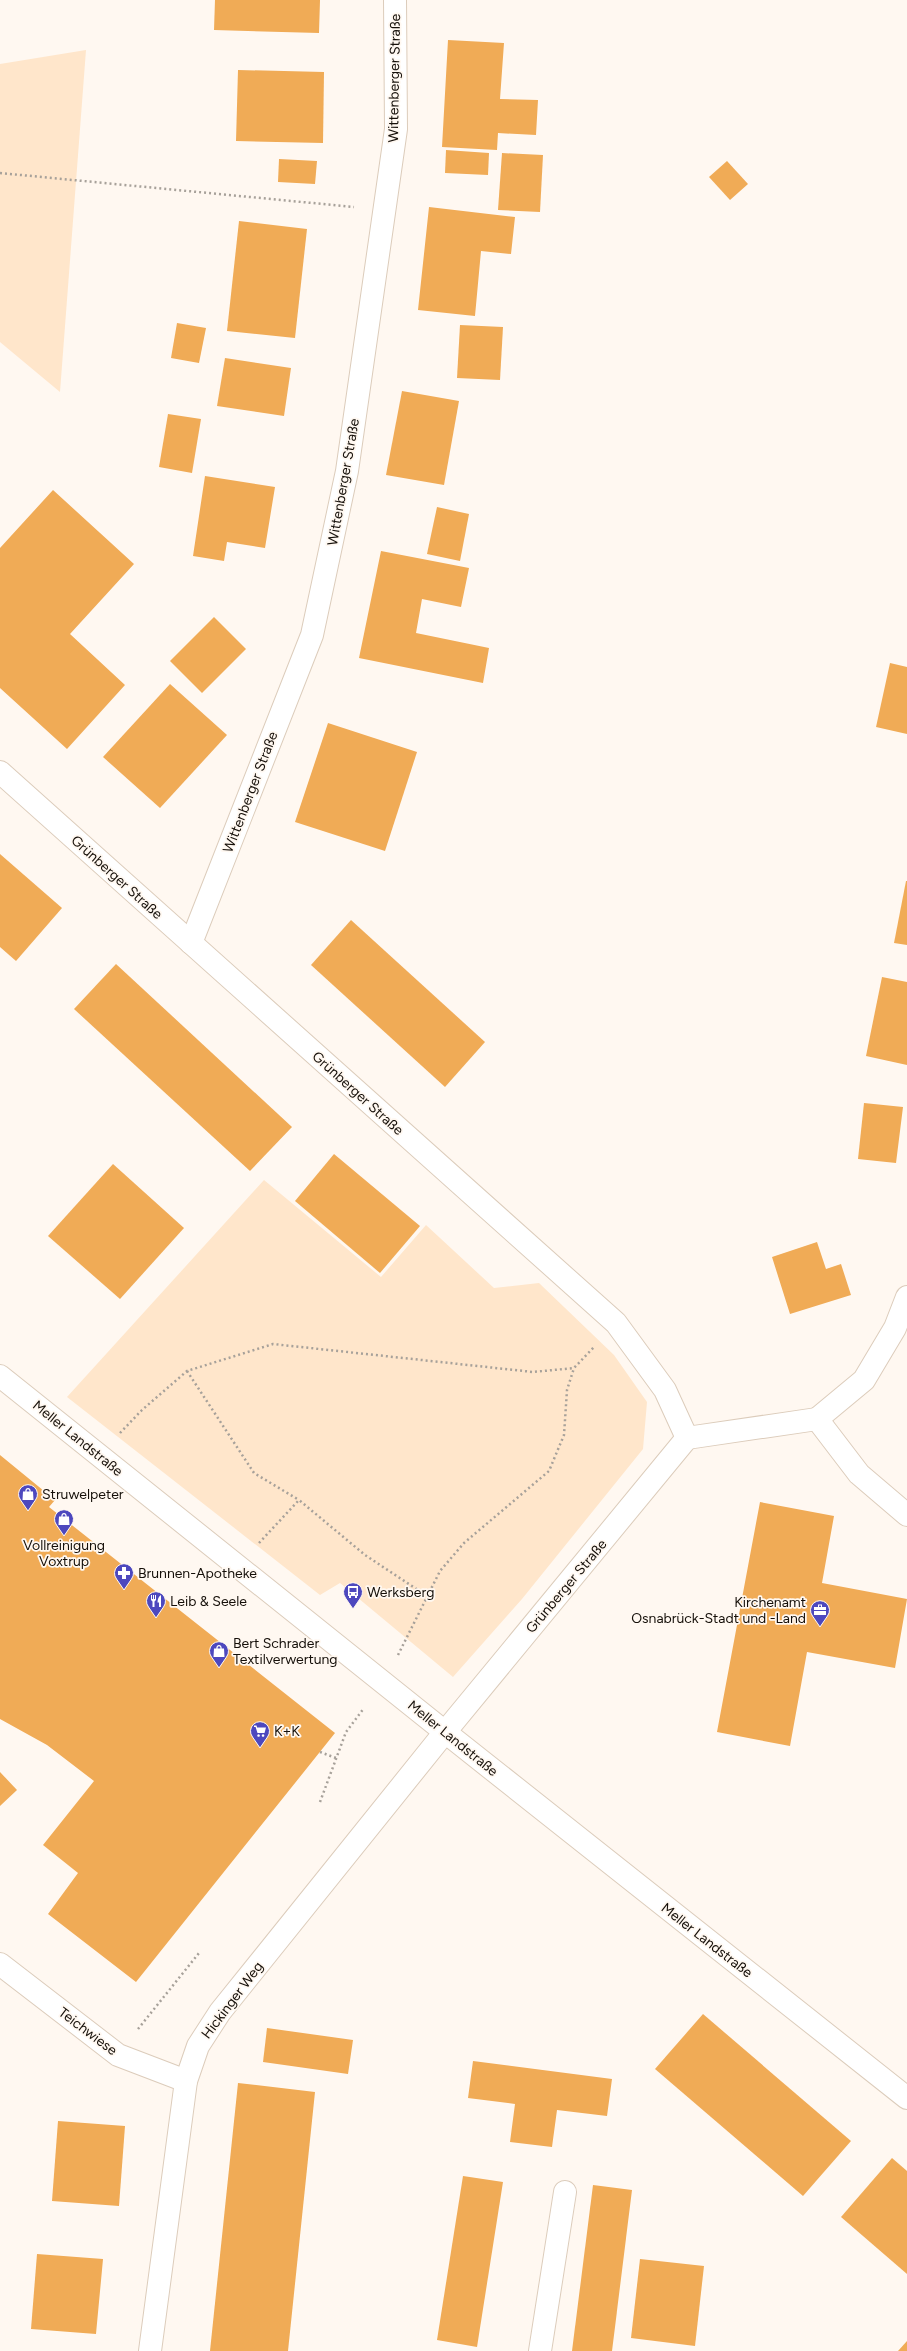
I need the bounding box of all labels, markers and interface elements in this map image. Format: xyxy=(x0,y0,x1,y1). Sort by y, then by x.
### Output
street label: Wittenberger Straße xyxy=(385,13,404,142)
street label: Wittenberger Straße xyxy=(324,417,363,547)
street label: Wittenberger Straße xyxy=(219,729,282,855)
street label: Grünberger Straße xyxy=(68,832,166,923)
street label: Grünberger Straße xyxy=(309,1048,407,1139)
street label: Meller Landstraße xyxy=(29,1397,126,1480)
shop icon: Struwelpeter xyxy=(17,1483,39,1511)
place label: Struwelpeter xyxy=(42,1486,124,1503)
shop icon: Vollreinigung Voxtrup xyxy=(53,1508,75,1536)
street label: Grünberger Straße xyxy=(522,1536,611,1637)
place label: Vollreinigung Voxtrup xyxy=(23,1537,105,1570)
pharmacy icon: Brunnen-Apotheke xyxy=(113,1562,135,1590)
place label: Brunnen-Apotheke xyxy=(138,1565,257,1582)
bus stop icon: Werksberg xyxy=(342,1581,364,1609)
place label: Werksberg xyxy=(367,1584,434,1601)
restaurant icon: Leib & Seele xyxy=(145,1590,167,1618)
place label: Leib & Seele xyxy=(170,1593,247,1610)
place label: Kirchenamt Osnabrück-Stadt und -Land xyxy=(631,1594,806,1627)
office icon: Kirchenamt Osnabrück-Stadt und -Land xyxy=(809,1599,831,1627)
place label: Bert Schrader Textilverwertung xyxy=(233,1635,338,1668)
shop icon: Bert Schrader Textilverwertung xyxy=(208,1640,230,1668)
street label: Meller Landstraße xyxy=(404,1697,501,1780)
supermarket icon: K+K xyxy=(249,1720,271,1748)
place label: K+K xyxy=(274,1723,300,1740)
street label: Meller Landstraße xyxy=(658,1899,756,1982)
street label: Hickinger Weg xyxy=(198,1958,267,2042)
street label: Teichwiese xyxy=(55,2004,121,2059)

